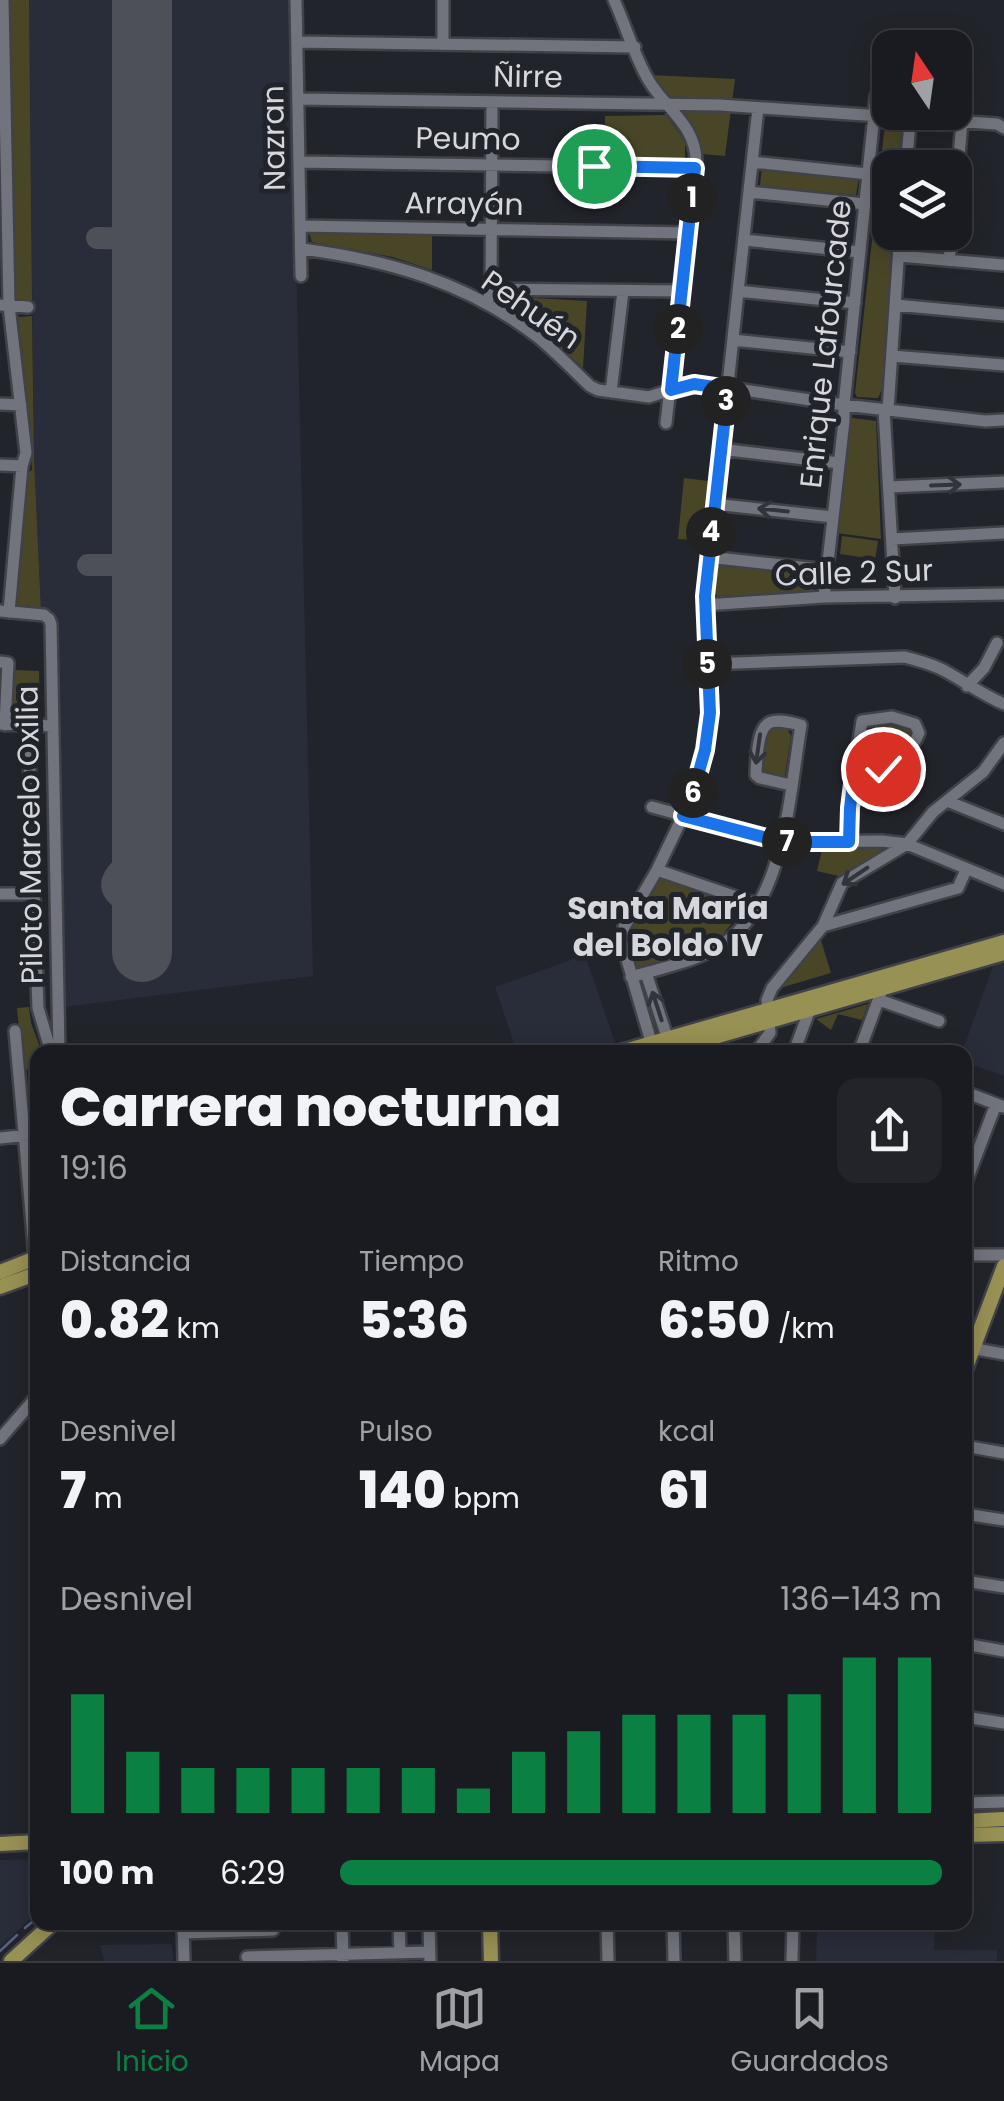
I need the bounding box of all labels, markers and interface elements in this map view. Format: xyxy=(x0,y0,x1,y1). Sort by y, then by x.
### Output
north arrow xyxy=(872,30,972,130)
map controls xyxy=(872,30,972,250)
street label: Ñirre xyxy=(493,54,563,99)
street label: Nazran xyxy=(251,85,296,191)
street label: Peumo xyxy=(415,116,521,161)
pin xyxy=(552,124,637,209)
icon: arrive xyxy=(567,139,622,194)
button: layers xyxy=(872,150,972,250)
pin: 1 xyxy=(667,173,717,223)
text: 1 xyxy=(687,178,697,217)
street label: Arrayán xyxy=(404,181,524,226)
street label: Enrique Lafourcade xyxy=(789,198,862,490)
street label: Pehuén xyxy=(473,260,590,359)
pin: 2 xyxy=(653,304,703,354)
text: 2 xyxy=(670,309,686,348)
pin: 3 xyxy=(701,376,751,426)
text: 3 xyxy=(718,381,734,420)
one-way arrow xyxy=(930,475,962,494)
one-way arrow xyxy=(758,500,790,519)
pin: 4 xyxy=(686,507,736,557)
text: 4 xyxy=(702,512,720,551)
street label: Calle 2 Sur xyxy=(774,548,934,597)
pin: 5 xyxy=(682,639,732,689)
text: 5 xyxy=(698,644,716,683)
street label: Piloto Marcelo Oxilia xyxy=(5,685,54,985)
pin xyxy=(841,727,926,812)
one-way arrow xyxy=(749,732,767,764)
icon: check xyxy=(856,742,911,797)
pin: 6 xyxy=(668,768,718,818)
text: 6 xyxy=(684,773,702,812)
pin: 7 xyxy=(762,817,812,867)
text: 7 xyxy=(780,822,794,861)
one-way arrow xyxy=(841,865,869,886)
district label: Santa María del Boldo IV xyxy=(567,885,769,967)
one-way arrow xyxy=(646,990,664,1022)
text: Carrera nocturna xyxy=(60,1068,561,1145)
button: share xyxy=(837,1078,942,1183)
text: 19:16 xyxy=(60,1145,128,1190)
text: Distancia xyxy=(60,1242,191,1281)
text: Tiempo xyxy=(359,1242,464,1281)
text: Ritmo xyxy=(658,1242,739,1281)
text: 0.82 xyxy=(60,1285,169,1356)
text: 5:36 xyxy=(359,1285,469,1356)
text: 6:50 xyxy=(658,1285,770,1356)
text: km xyxy=(169,1309,220,1348)
text: /km xyxy=(770,1309,835,1348)
text: Desnivel xyxy=(60,1412,177,1451)
text: Pulso xyxy=(359,1412,433,1451)
text: kcal xyxy=(658,1412,715,1451)
text: 7 xyxy=(60,1455,86,1526)
text: 140 xyxy=(359,1455,446,1526)
text: 61 xyxy=(658,1455,709,1526)
text: m xyxy=(86,1479,122,1518)
text: bpm xyxy=(446,1479,520,1518)
text: Desnivel xyxy=(60,1576,193,1621)
text: 136–143 m xyxy=(780,1576,942,1621)
text: 100 m xyxy=(60,1850,154,1895)
text: 6:29 xyxy=(220,1850,286,1895)
tab: Inicio xyxy=(115,1981,189,2083)
tab: Mapa xyxy=(419,1981,500,2083)
tab: Guardados xyxy=(730,1981,889,2083)

